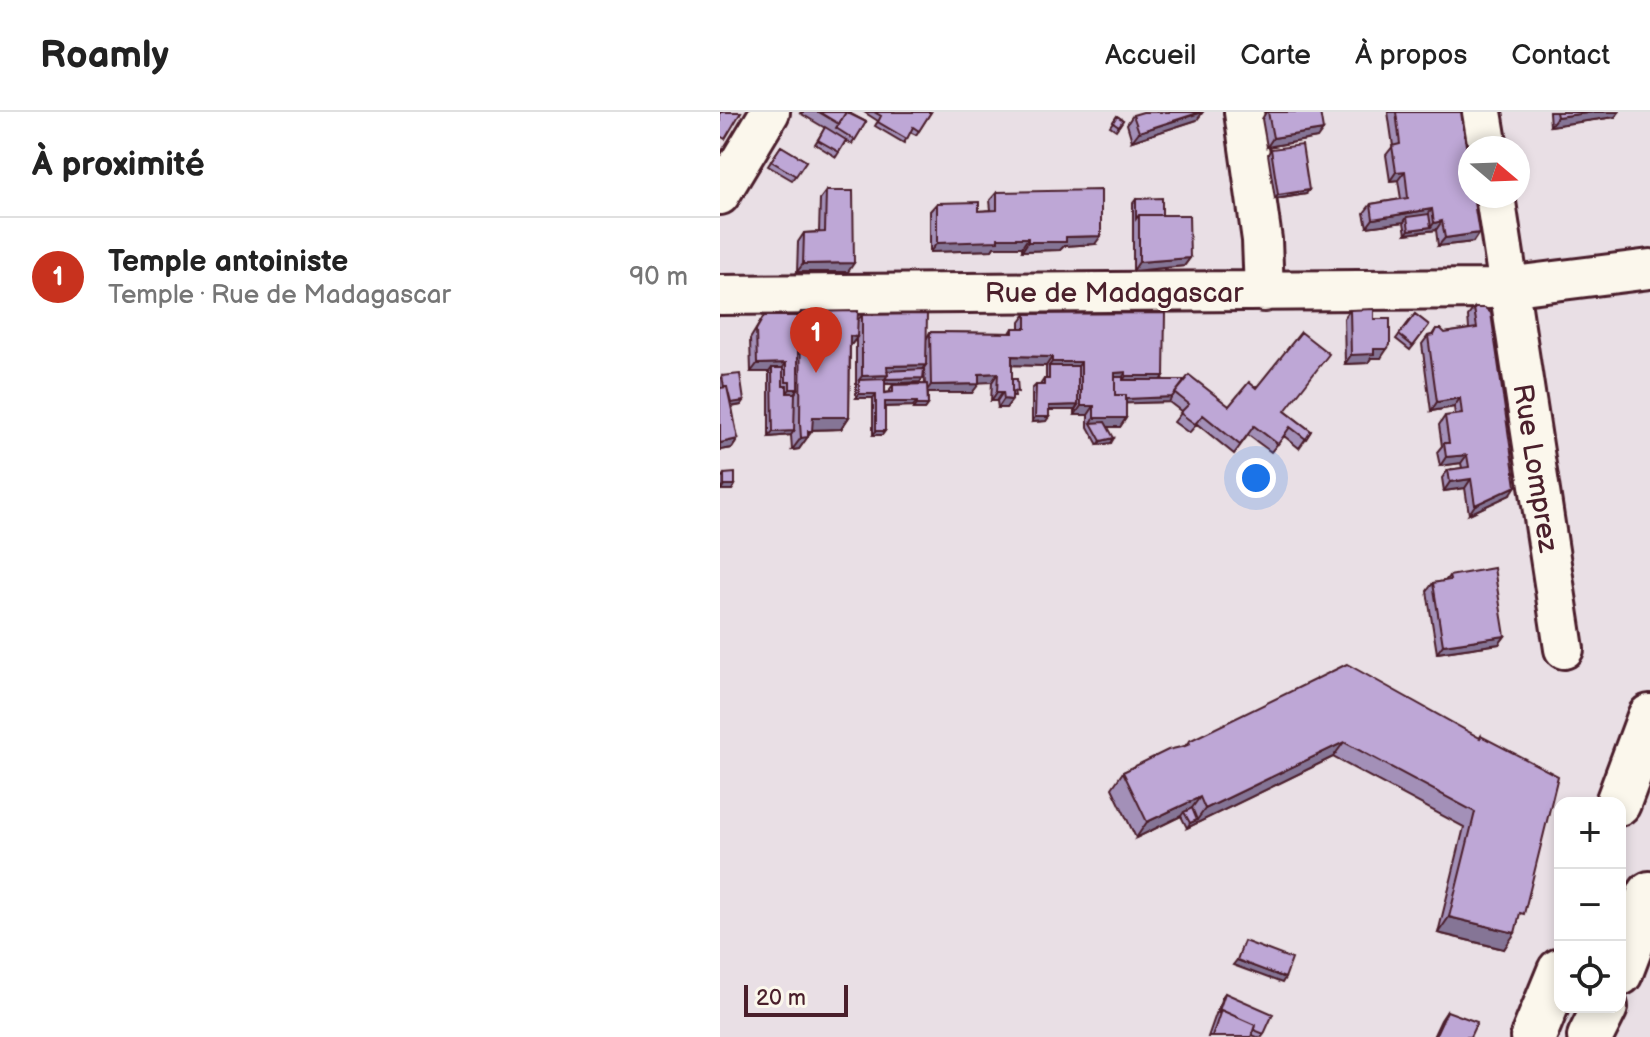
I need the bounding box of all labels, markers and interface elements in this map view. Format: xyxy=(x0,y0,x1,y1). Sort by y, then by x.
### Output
text: Roamly xyxy=(40,33,169,78)
text: Accueil xyxy=(1105,39,1196,72)
text: Carte xyxy=(1240,39,1311,72)
text: À propos xyxy=(1355,39,1467,72)
text: Contact xyxy=(1511,39,1610,72)
north arrow xyxy=(1458,136,1530,208)
text: À proximité xyxy=(32,144,205,185)
text: Temple antoiniste xyxy=(108,244,348,280)
text: 1 xyxy=(53,262,63,293)
text: 90 m xyxy=(629,262,688,293)
street label: Rue de Madagascar xyxy=(985,277,1244,310)
text: Temple · Rue de Madagascar xyxy=(108,280,451,311)
pin: 1 xyxy=(790,307,842,373)
street label: Rue Lomprez xyxy=(1505,382,1565,555)
your location xyxy=(1236,458,1276,498)
map controls xyxy=(1554,797,1626,1013)
button: + xyxy=(1554,797,1626,869)
button: − xyxy=(1554,869,1626,941)
button: locate xyxy=(1554,941,1626,1013)
scale bar xyxy=(744,981,848,1017)
text: 20 m xyxy=(756,985,806,1012)

